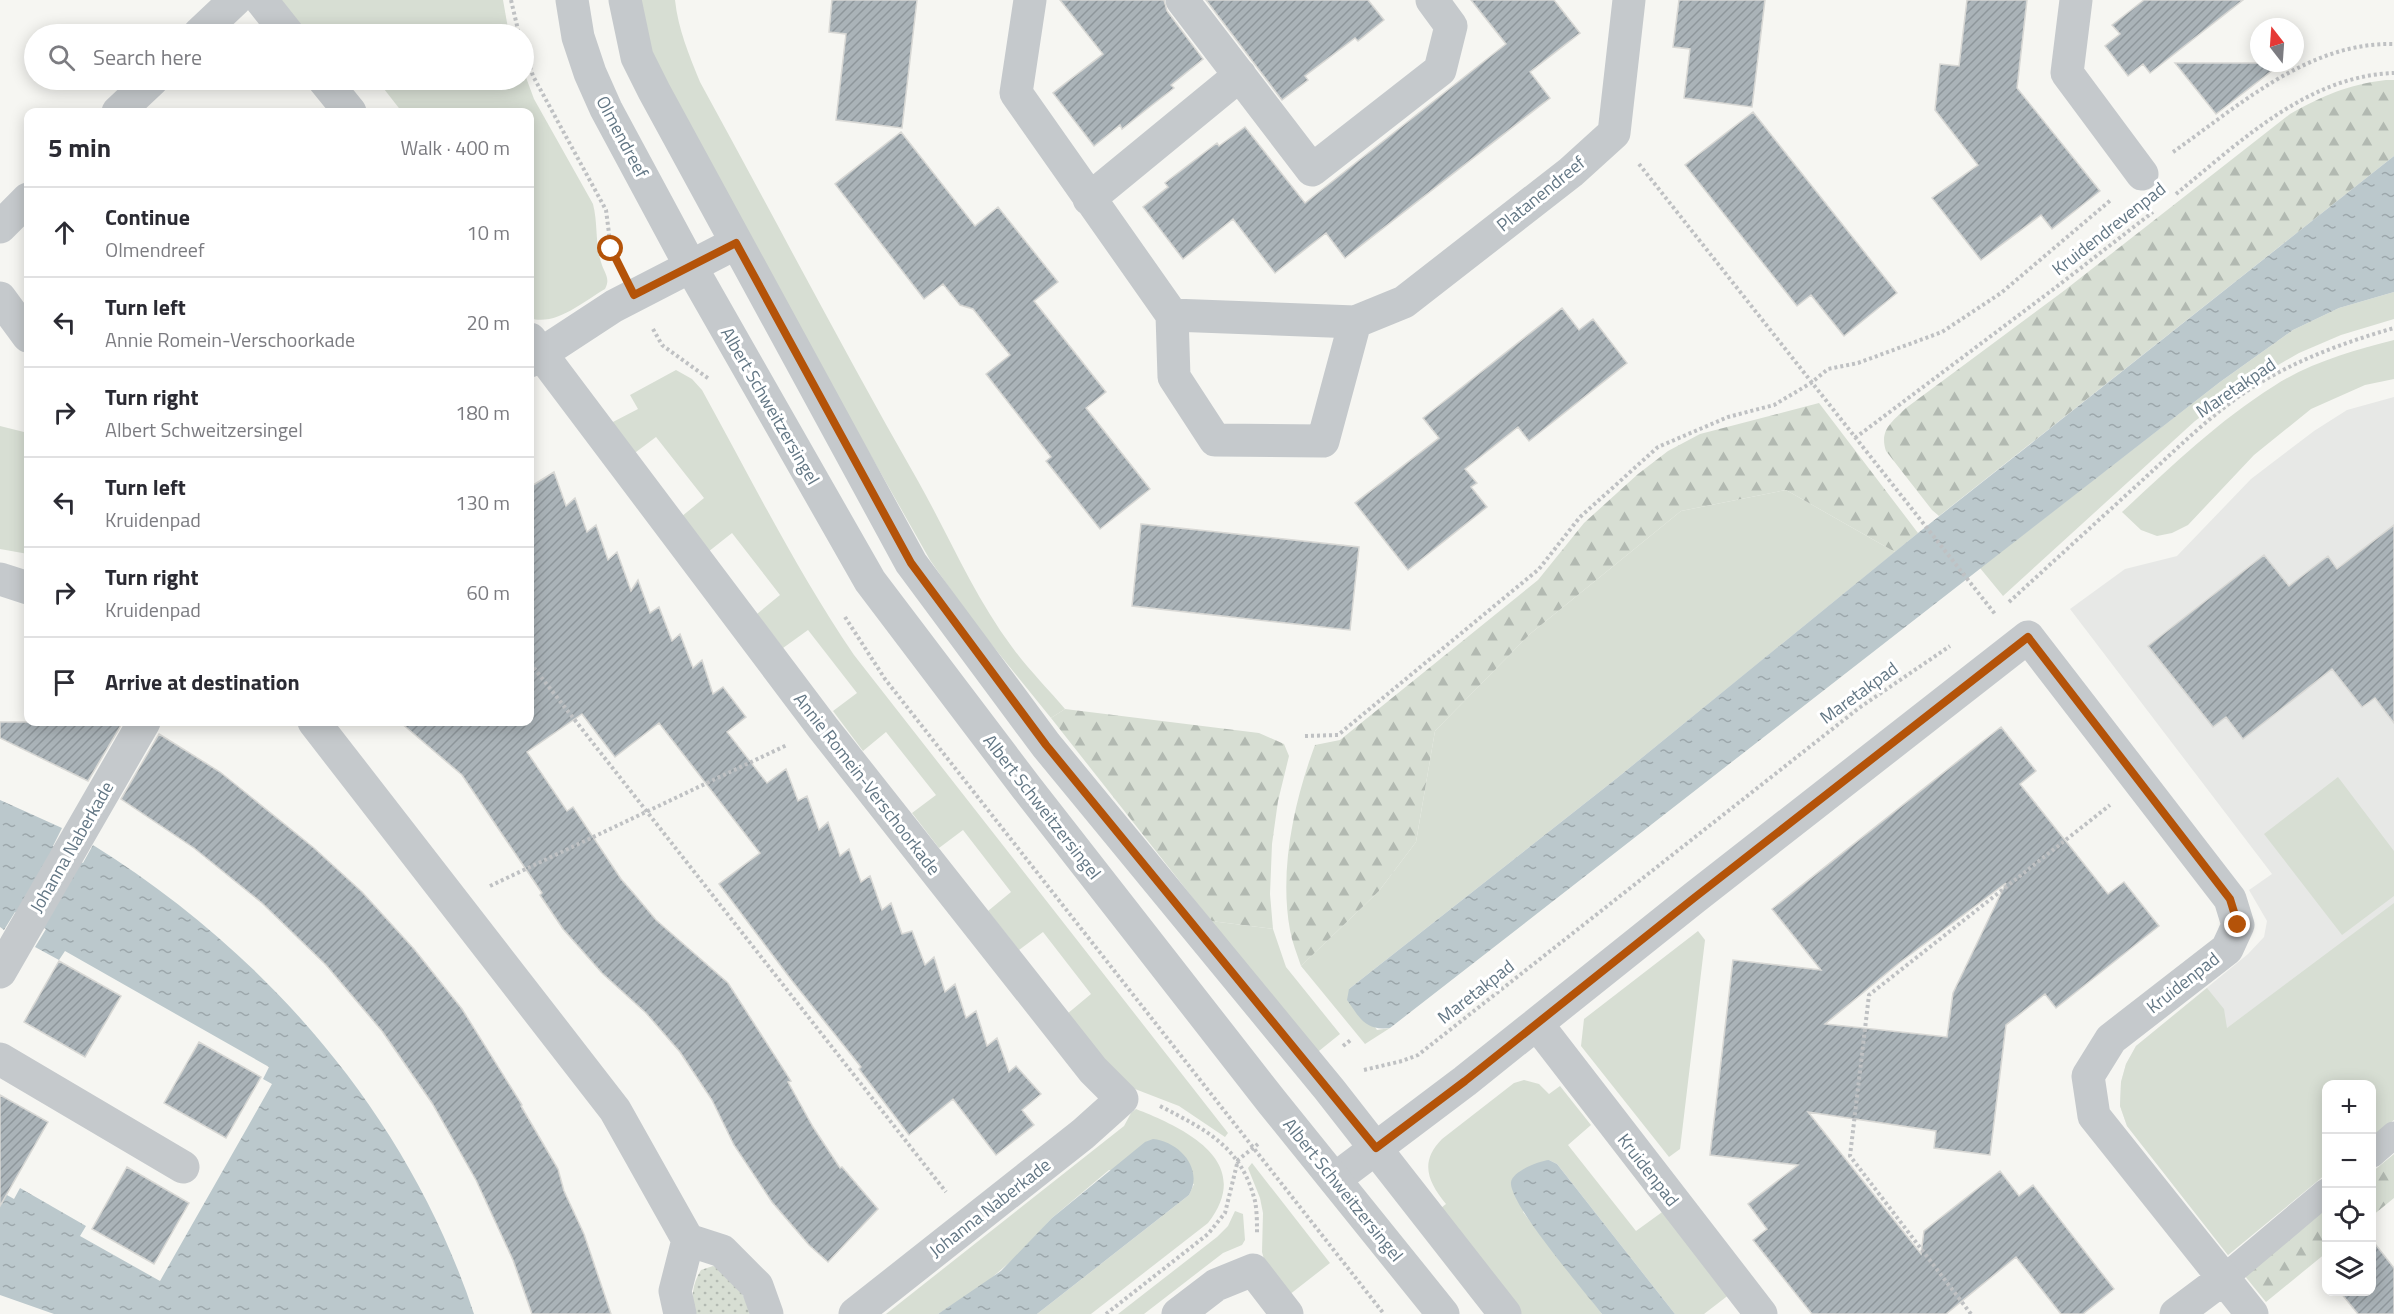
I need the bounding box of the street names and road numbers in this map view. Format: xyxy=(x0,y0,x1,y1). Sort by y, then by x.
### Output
street label: Olmendreef xyxy=(589,91,655,183)
street label: Platanendreef xyxy=(1490,149,1591,238)
street label: Kruidendrevenpad xyxy=(2046,175,2171,282)
street label: Albert Schweitzersingel xyxy=(714,322,827,490)
street label: Maretakpad xyxy=(2190,351,2281,424)
street label: Maretakpad xyxy=(1814,655,1904,730)
street label: Annie Romein-Verschoorkade xyxy=(787,687,947,881)
street label: Albert Schweitzersingel xyxy=(977,728,1108,885)
street label: Johanna Naberkade xyxy=(23,776,120,917)
street label: Kruidenpad xyxy=(2140,945,2225,1020)
street label: Maretakpad xyxy=(1431,953,1520,1030)
street label: Albert Schweitzersingel xyxy=(1277,1112,1410,1267)
street label: Kruidenpad xyxy=(1611,1127,1686,1212)
street label: Johanna Naberkade xyxy=(923,1151,1056,1264)

